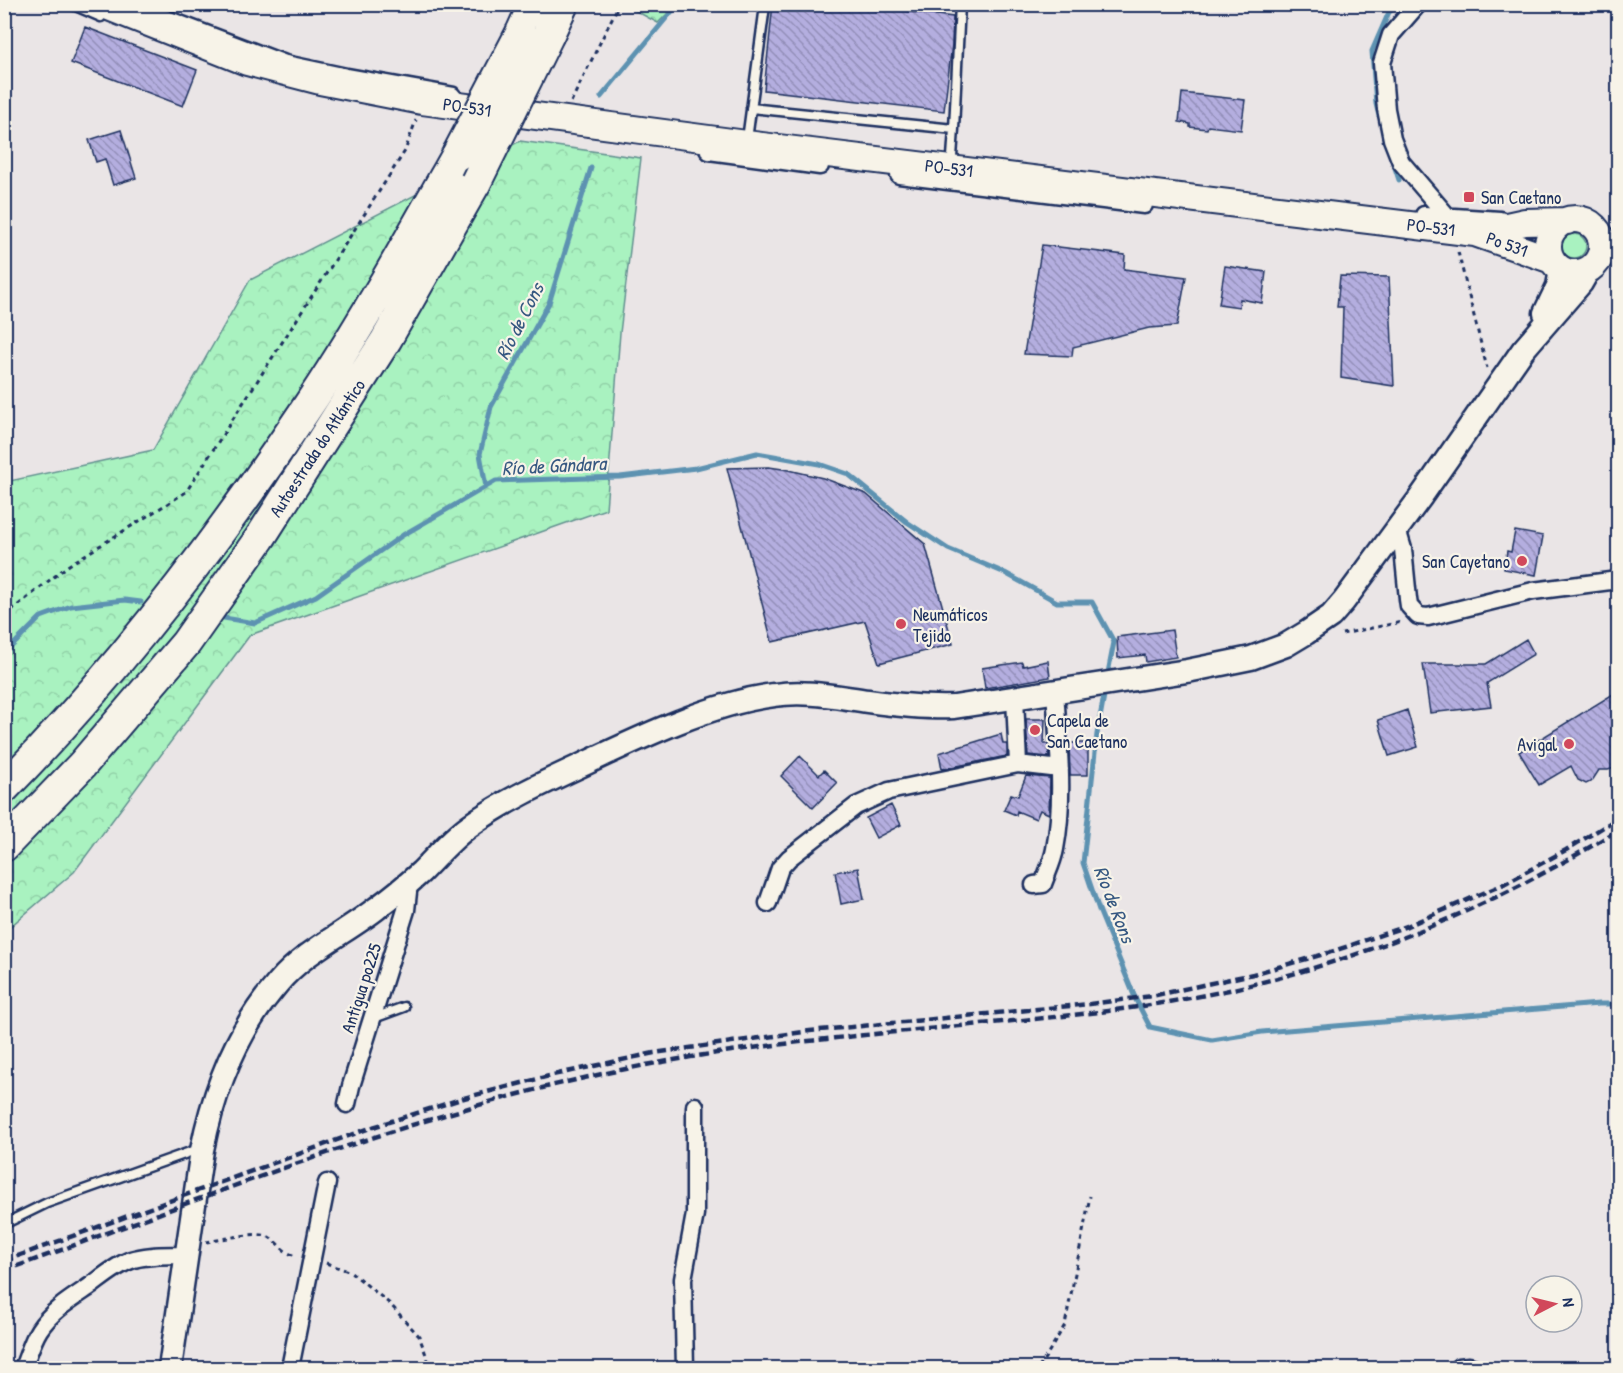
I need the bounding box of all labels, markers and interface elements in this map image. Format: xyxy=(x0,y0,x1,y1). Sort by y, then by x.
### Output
street label: PO-531 xyxy=(441,91,493,123)
street label: PO-531 xyxy=(924,153,974,183)
place label: San Caetano xyxy=(1481,185,1561,210)
marker: San Caetano xyxy=(1462,190,1476,204)
street label: PO-531 xyxy=(1406,212,1456,242)
street label: Po 531 xyxy=(1483,225,1531,263)
water label: Río de Cons xyxy=(488,276,551,364)
street label: Autoestrada do Atlántico xyxy=(263,374,371,522)
water label: Río de Gándara xyxy=(501,449,609,481)
place label: San Cayetano xyxy=(1422,549,1510,574)
marker: San Cayetano xyxy=(1515,554,1529,568)
place label: Neumáticos Tejido xyxy=(913,602,988,648)
marker: Neumáticos Tejido xyxy=(894,617,908,631)
place label: Capela de San Caetano xyxy=(1047,708,1127,754)
marker: Capela de San Caetano xyxy=(1028,723,1042,737)
place label: Avigal xyxy=(1517,732,1557,757)
marker: Avigal xyxy=(1562,737,1576,751)
water label: Río de Rons xyxy=(1088,862,1143,949)
street label: Antigua po225 xyxy=(335,940,387,1036)
north arrow xyxy=(1524,1274,1584,1334)
text: N xyxy=(1557,1297,1580,1308)

